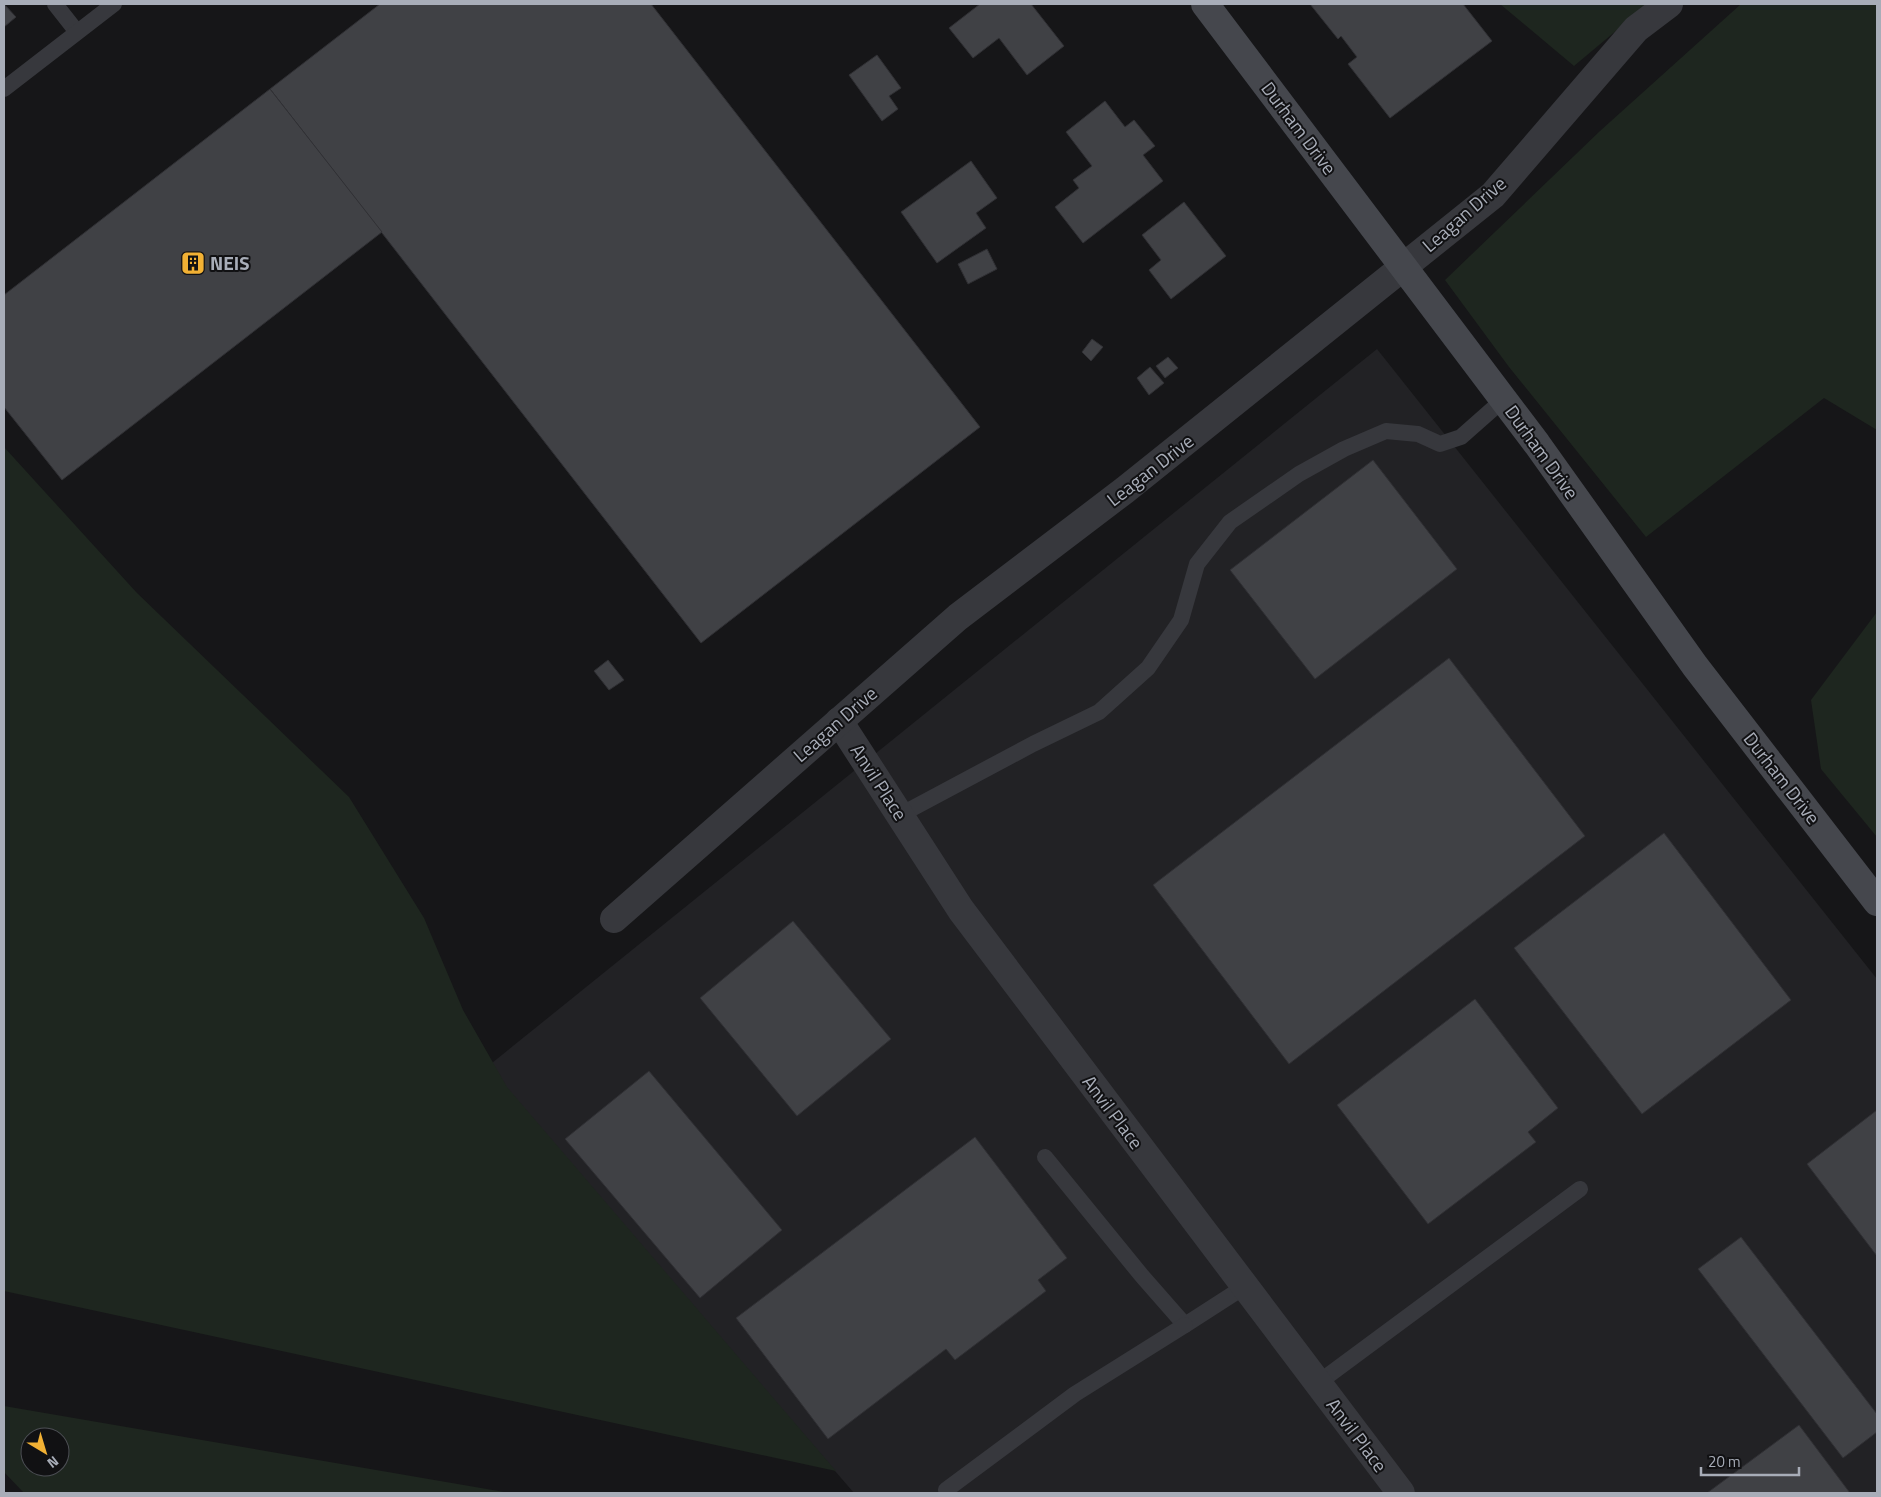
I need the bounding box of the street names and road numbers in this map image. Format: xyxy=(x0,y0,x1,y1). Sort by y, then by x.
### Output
street label: Durham Drive xyxy=(1255,75,1344,180)
street label: Leagan Drive xyxy=(1415,169,1512,258)
street label: Durham Drive xyxy=(1498,399,1587,505)
street label: Leagan Drive xyxy=(1100,426,1199,513)
street label: Leagan Drive xyxy=(786,679,883,768)
street label: Durham Drive xyxy=(1737,725,1828,830)
street label: Anvil Place xyxy=(844,738,915,826)
street label: Anvil Place xyxy=(1076,1069,1151,1155)
street label: Anvil Place xyxy=(1320,1392,1395,1478)

